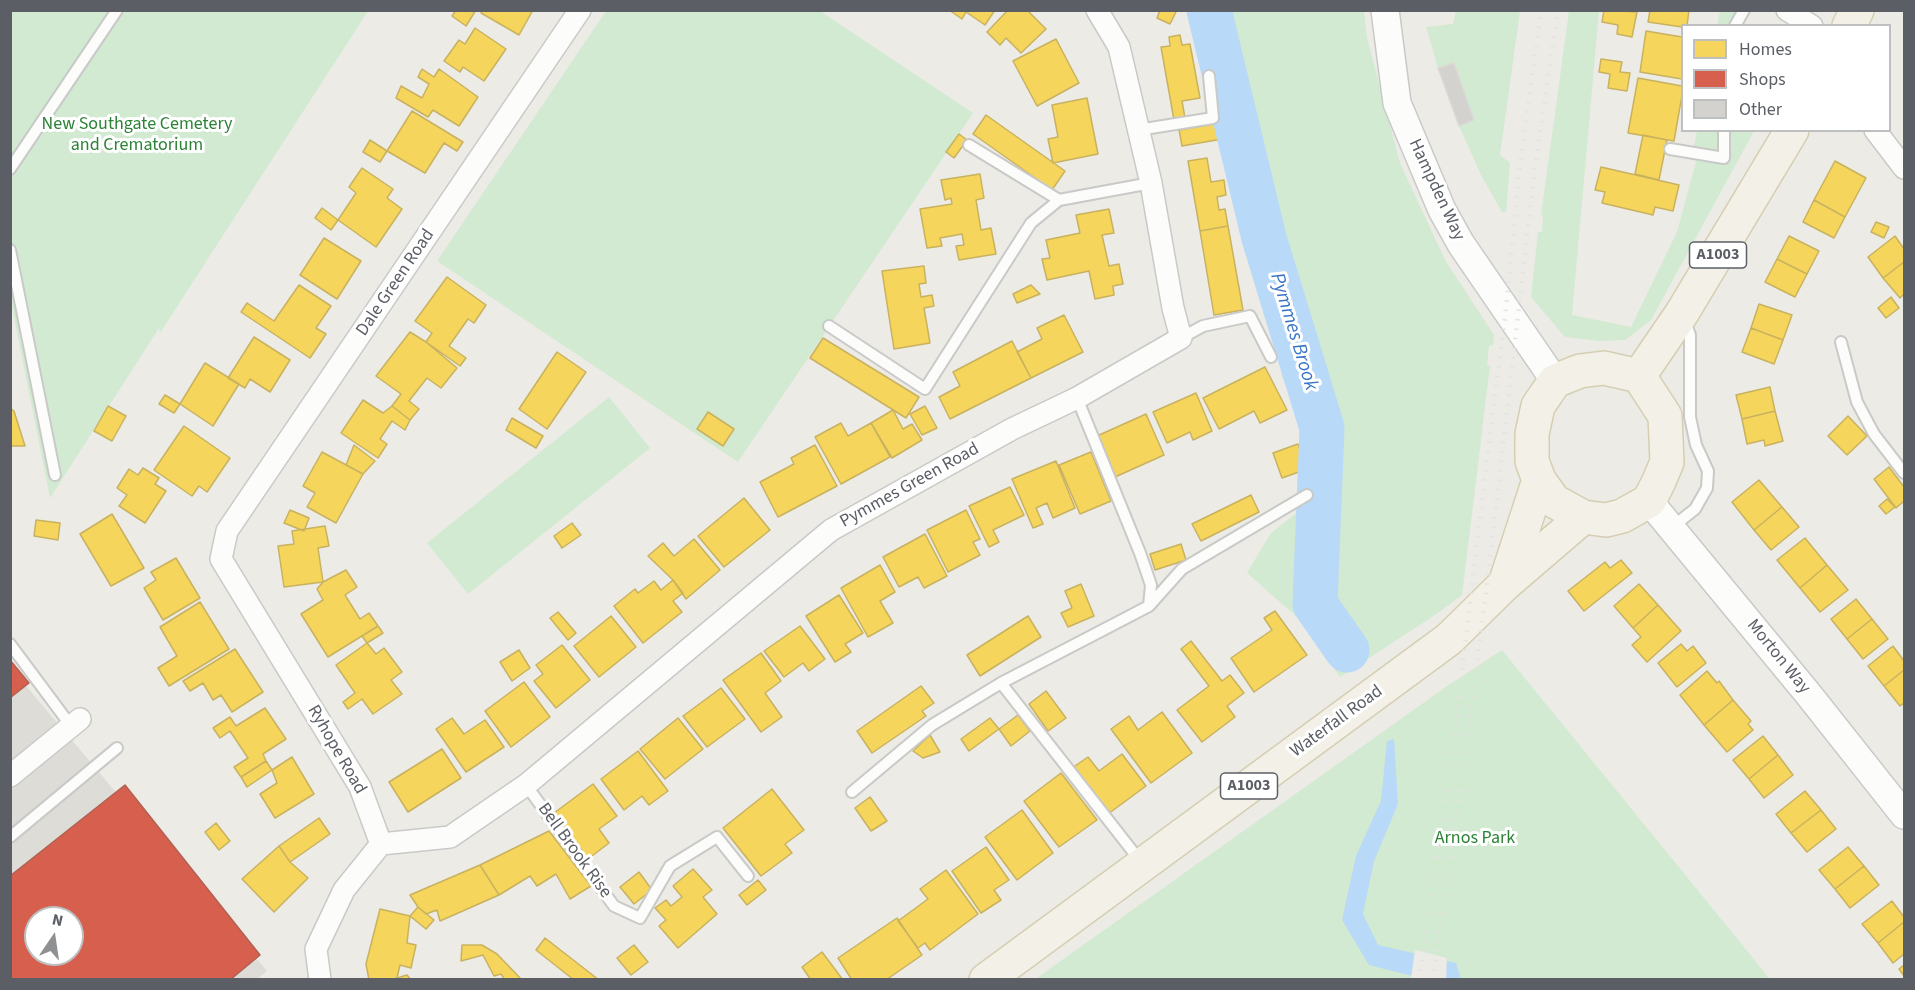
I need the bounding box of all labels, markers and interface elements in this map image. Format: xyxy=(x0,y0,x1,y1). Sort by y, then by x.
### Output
legend xyxy=(1681,24,1891,132)
text: Homes xyxy=(1739,37,1792,62)
text: Shops xyxy=(1739,67,1786,92)
text: Other xyxy=(1739,97,1782,122)
park label: New Southgate Cemetery and Crematorium xyxy=(42,114,232,156)
street label: Hampden Way xyxy=(1403,136,1469,244)
street label: Dale Green Road xyxy=(352,225,440,341)
road number: A1003 xyxy=(1690,242,1746,268)
water label: Pymmes Brook xyxy=(1264,270,1322,394)
street label: Pymmes Green Road xyxy=(837,439,983,533)
street label: Morton Way xyxy=(1741,615,1815,699)
street label: Waterfall Road xyxy=(1287,681,1387,763)
street label: Ryhope Road xyxy=(302,702,370,798)
road number: A1003 xyxy=(1220,773,1278,799)
street label: Bell Brook Rise xyxy=(532,799,616,903)
park label: Arnos Park xyxy=(1435,828,1515,850)
north arrow xyxy=(24,906,84,966)
text: N xyxy=(50,908,65,932)

